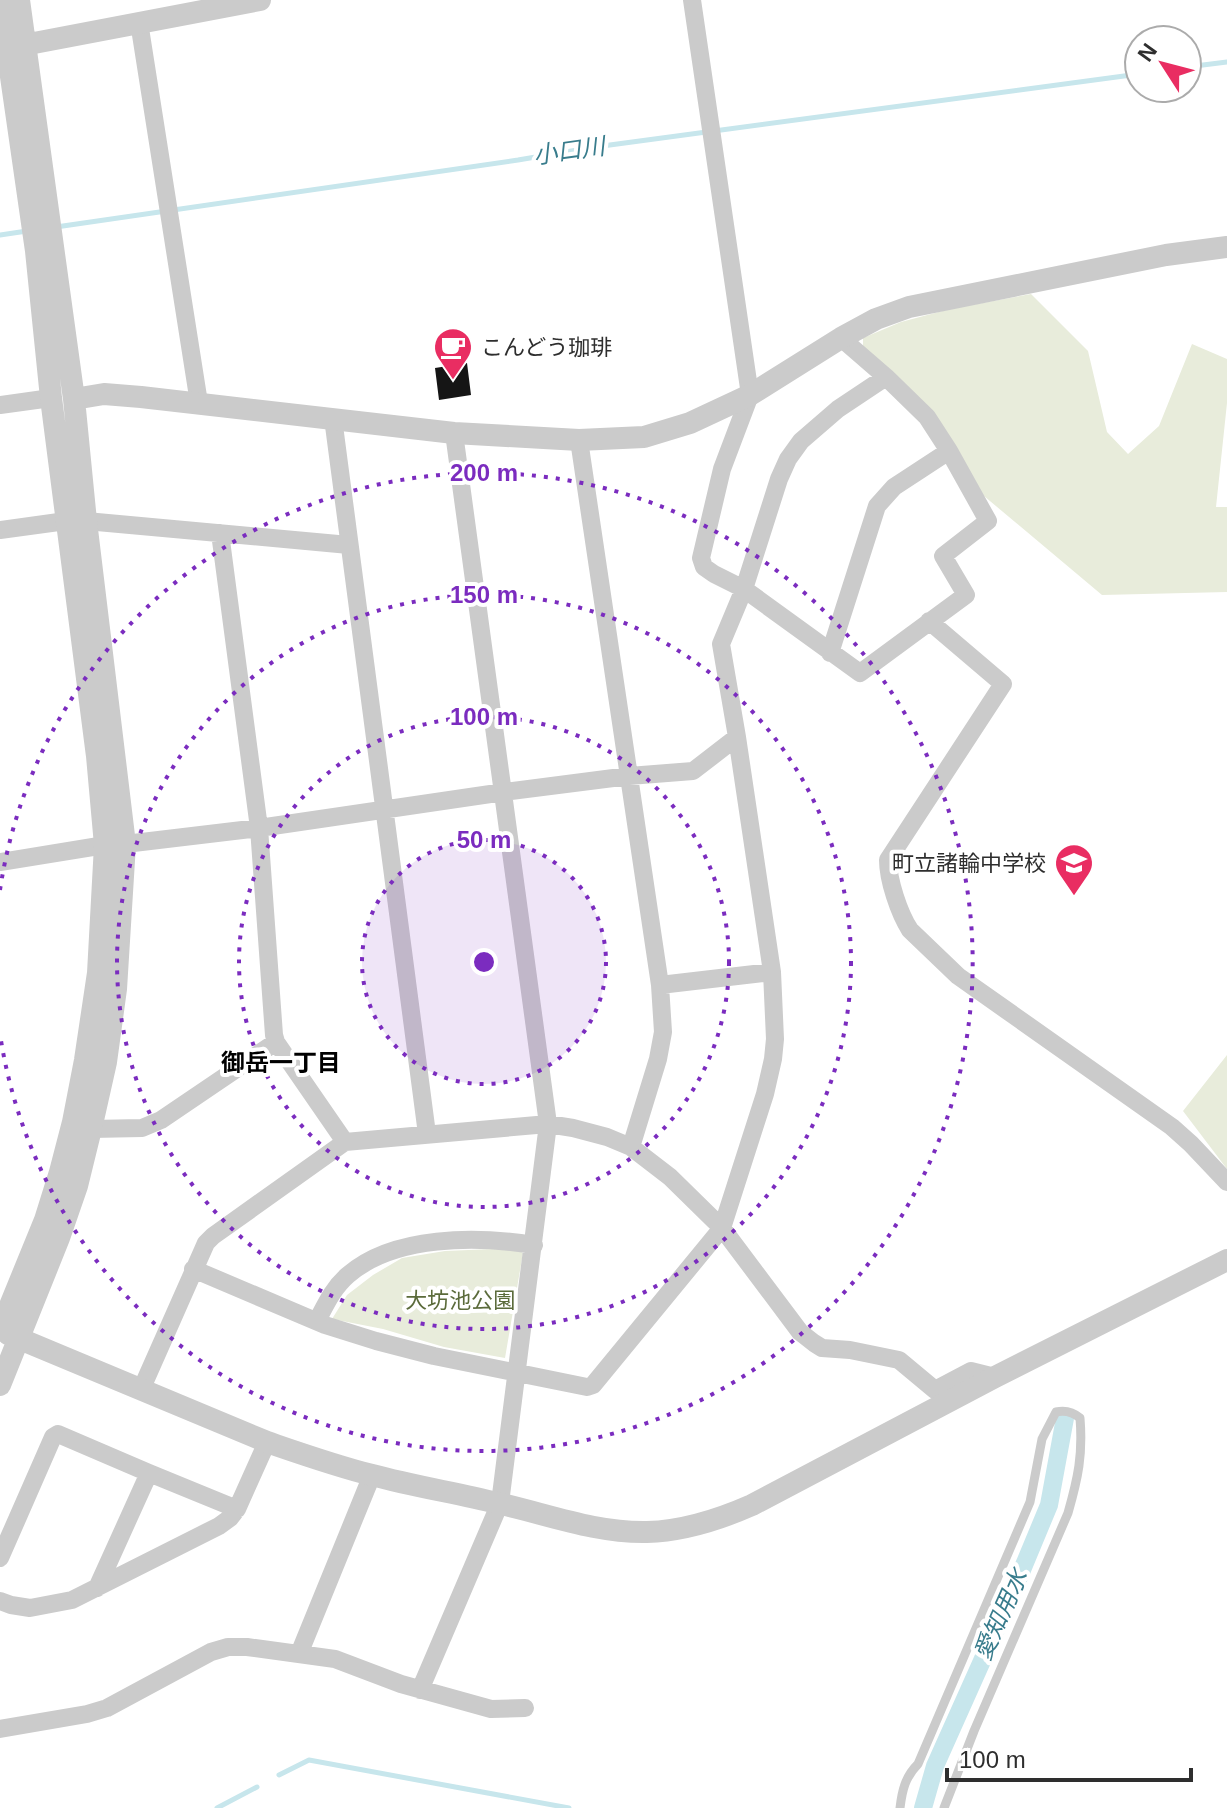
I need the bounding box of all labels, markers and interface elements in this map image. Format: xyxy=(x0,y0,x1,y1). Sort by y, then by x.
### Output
north arrow xyxy=(1123,24,1203,104)
text: N xyxy=(1132,39,1162,66)
water label: 小口川 xyxy=(531,132,609,169)
cafe icon: こんどう珈琲 xyxy=(432,326,474,381)
place label: こんどう珈琲 xyxy=(481,335,612,360)
text: 200 m xyxy=(450,459,518,486)
text: 150 m xyxy=(450,581,518,608)
text: 100 m xyxy=(450,703,518,730)
text: 50 m xyxy=(457,826,511,853)
school or university icon: 町立諸輪中学校 xyxy=(1053,842,1095,897)
place label: 町立諸輪中学校 xyxy=(892,851,1046,876)
centre of rings xyxy=(470,948,498,976)
district label: 御岳一丁目 xyxy=(221,1049,341,1076)
park label: 大坊池公園 xyxy=(405,1288,515,1313)
water label: 愛知用水 xyxy=(969,1563,1034,1664)
scale bar xyxy=(947,1732,1191,1782)
text: 100 m xyxy=(959,1746,1026,1773)

